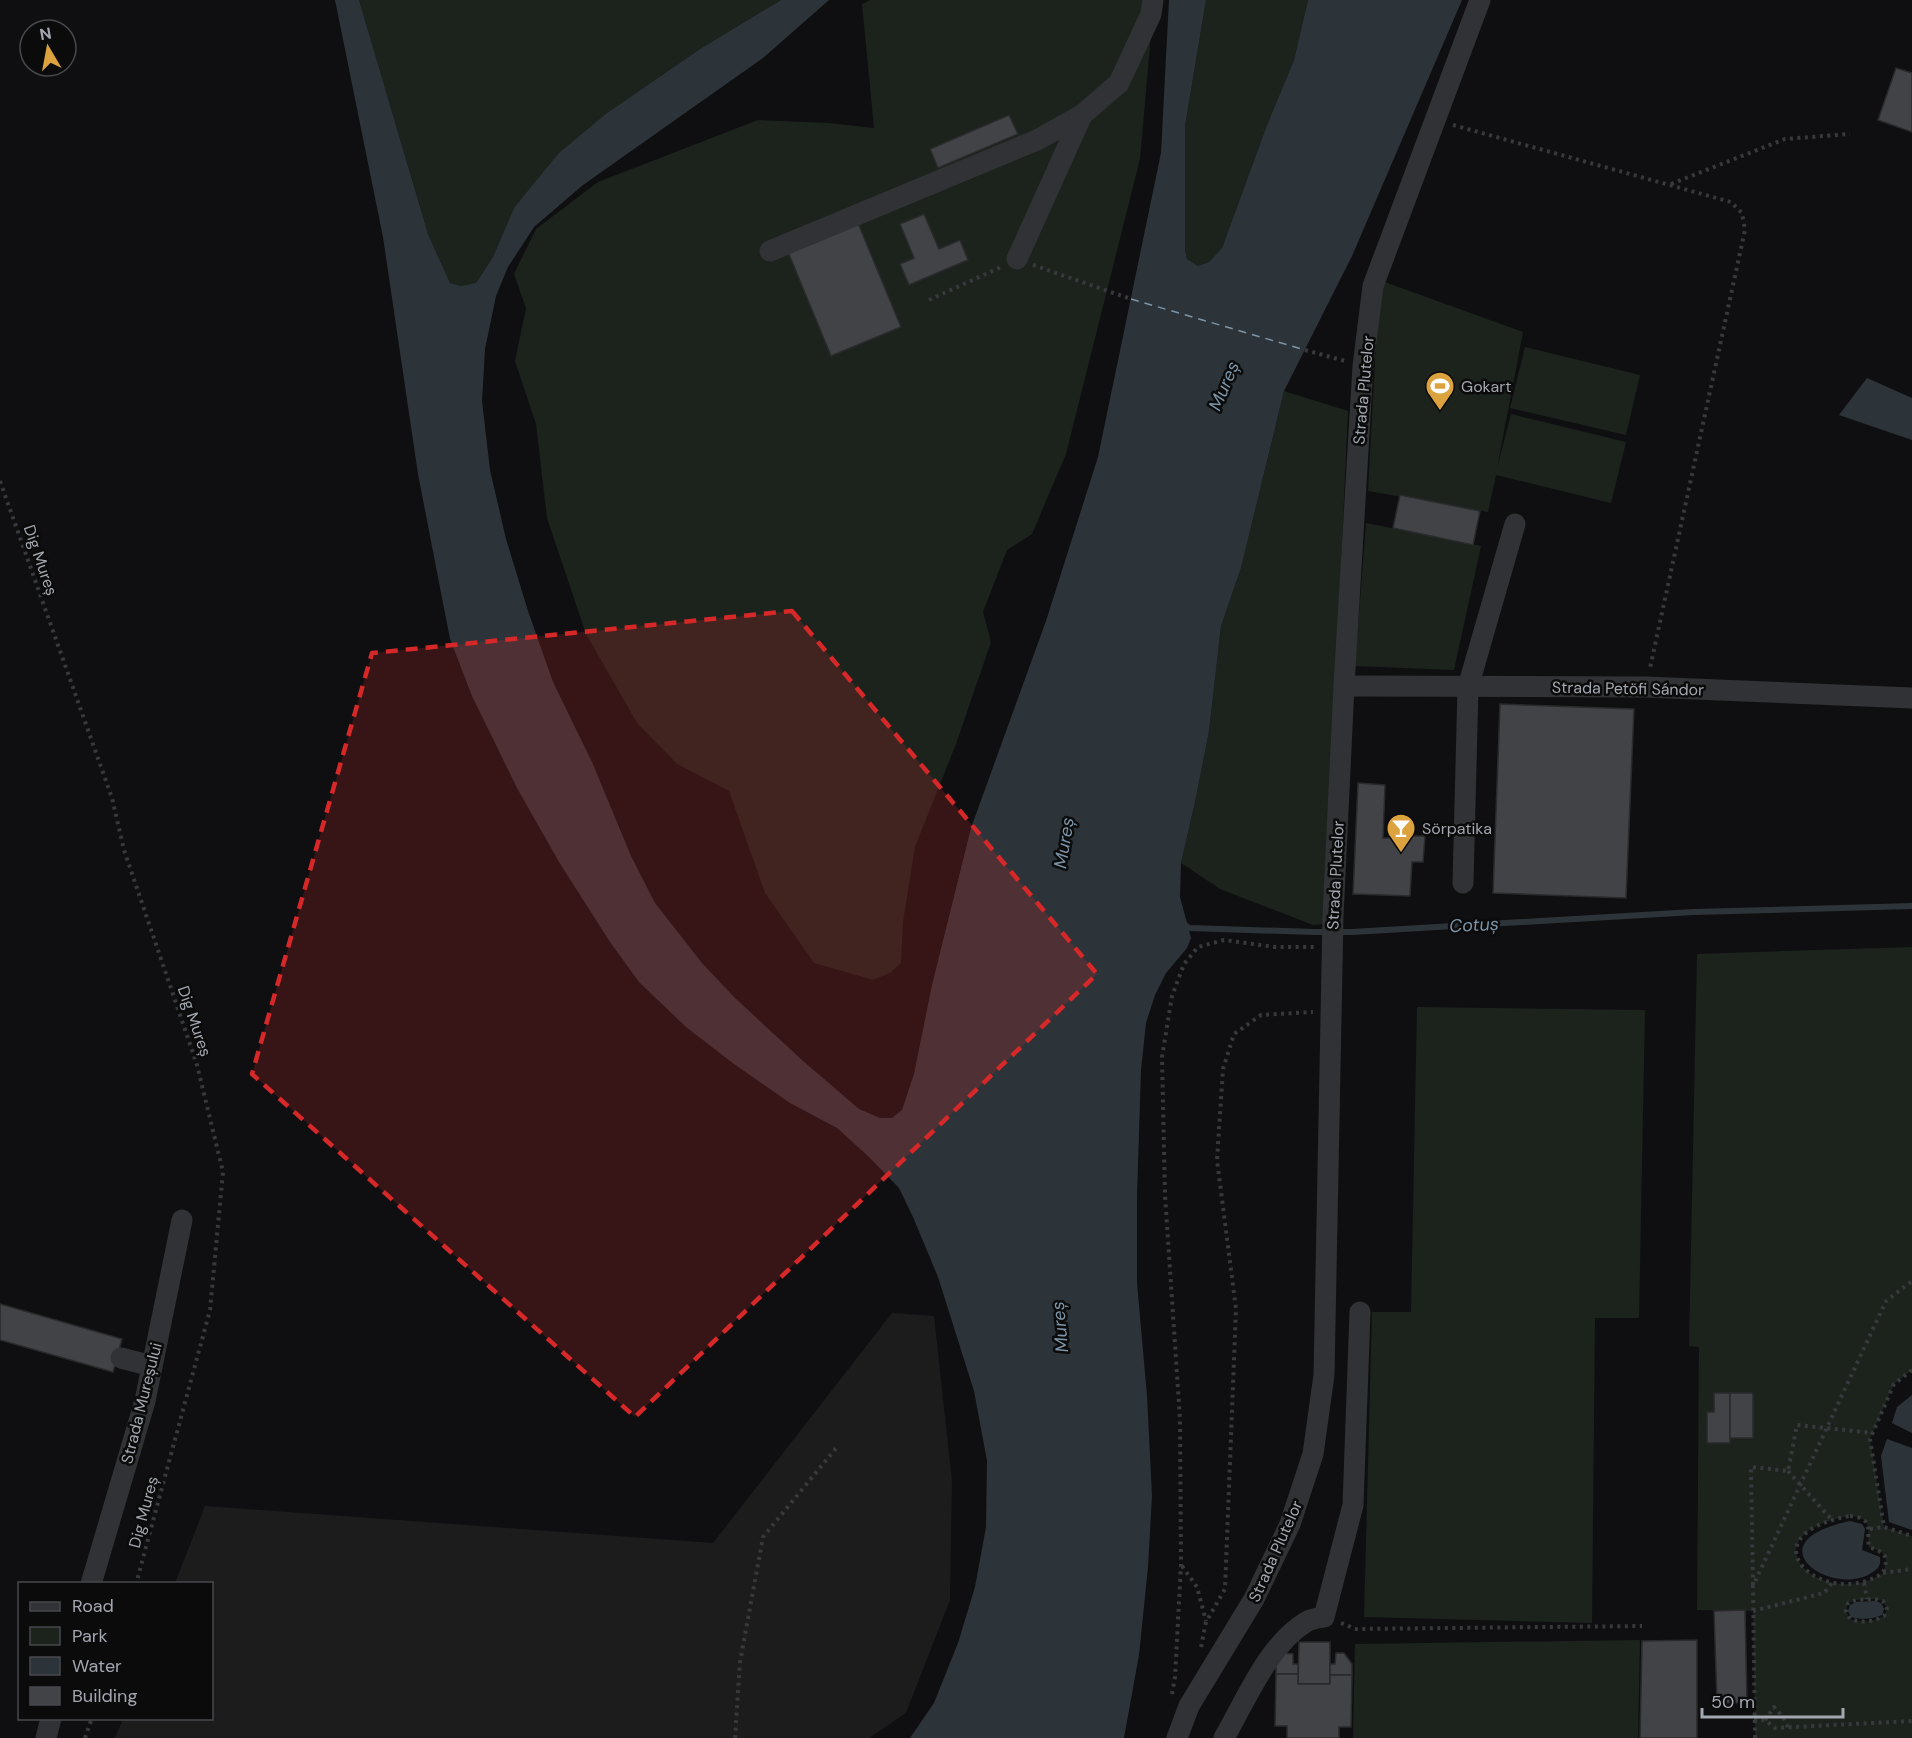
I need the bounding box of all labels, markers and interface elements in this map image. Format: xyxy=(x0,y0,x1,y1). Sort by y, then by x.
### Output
north arrow xyxy=(18,18,78,78)
text: N xyxy=(38,22,53,45)
street label: Strada Plutelor xyxy=(1348,335,1379,445)
water label: Mureș xyxy=(1203,358,1245,414)
sports icon: Gokart xyxy=(1424,370,1456,412)
place label: Gokart xyxy=(1461,376,1512,397)
street label: Dig Mureș xyxy=(19,522,62,598)
street label: Strada Petöfi Sándor xyxy=(1552,677,1704,700)
bar icon: Sörpatika xyxy=(1385,812,1417,854)
water label: Mureș xyxy=(1048,816,1080,870)
place label: Sörpatika xyxy=(1422,818,1492,839)
street label: Strada Plutelor xyxy=(1322,820,1349,930)
water label: Cotuș xyxy=(1449,912,1499,938)
street label: Dig Mureș xyxy=(173,983,216,1059)
water label: Mureș xyxy=(1046,1300,1074,1354)
street label: Strada Mureșului xyxy=(116,1340,167,1466)
street label: Dig Mureș xyxy=(124,1474,163,1550)
street label: Strada Plutelor xyxy=(1244,1497,1307,1605)
legend xyxy=(18,1582,213,1720)
text: Road xyxy=(72,1594,114,1618)
text: Park xyxy=(72,1624,108,1648)
text: Water xyxy=(72,1654,122,1678)
scale bar xyxy=(1702,1681,1843,1719)
text: Building xyxy=(72,1684,137,1708)
text: 50 m xyxy=(1711,1690,1755,1714)

